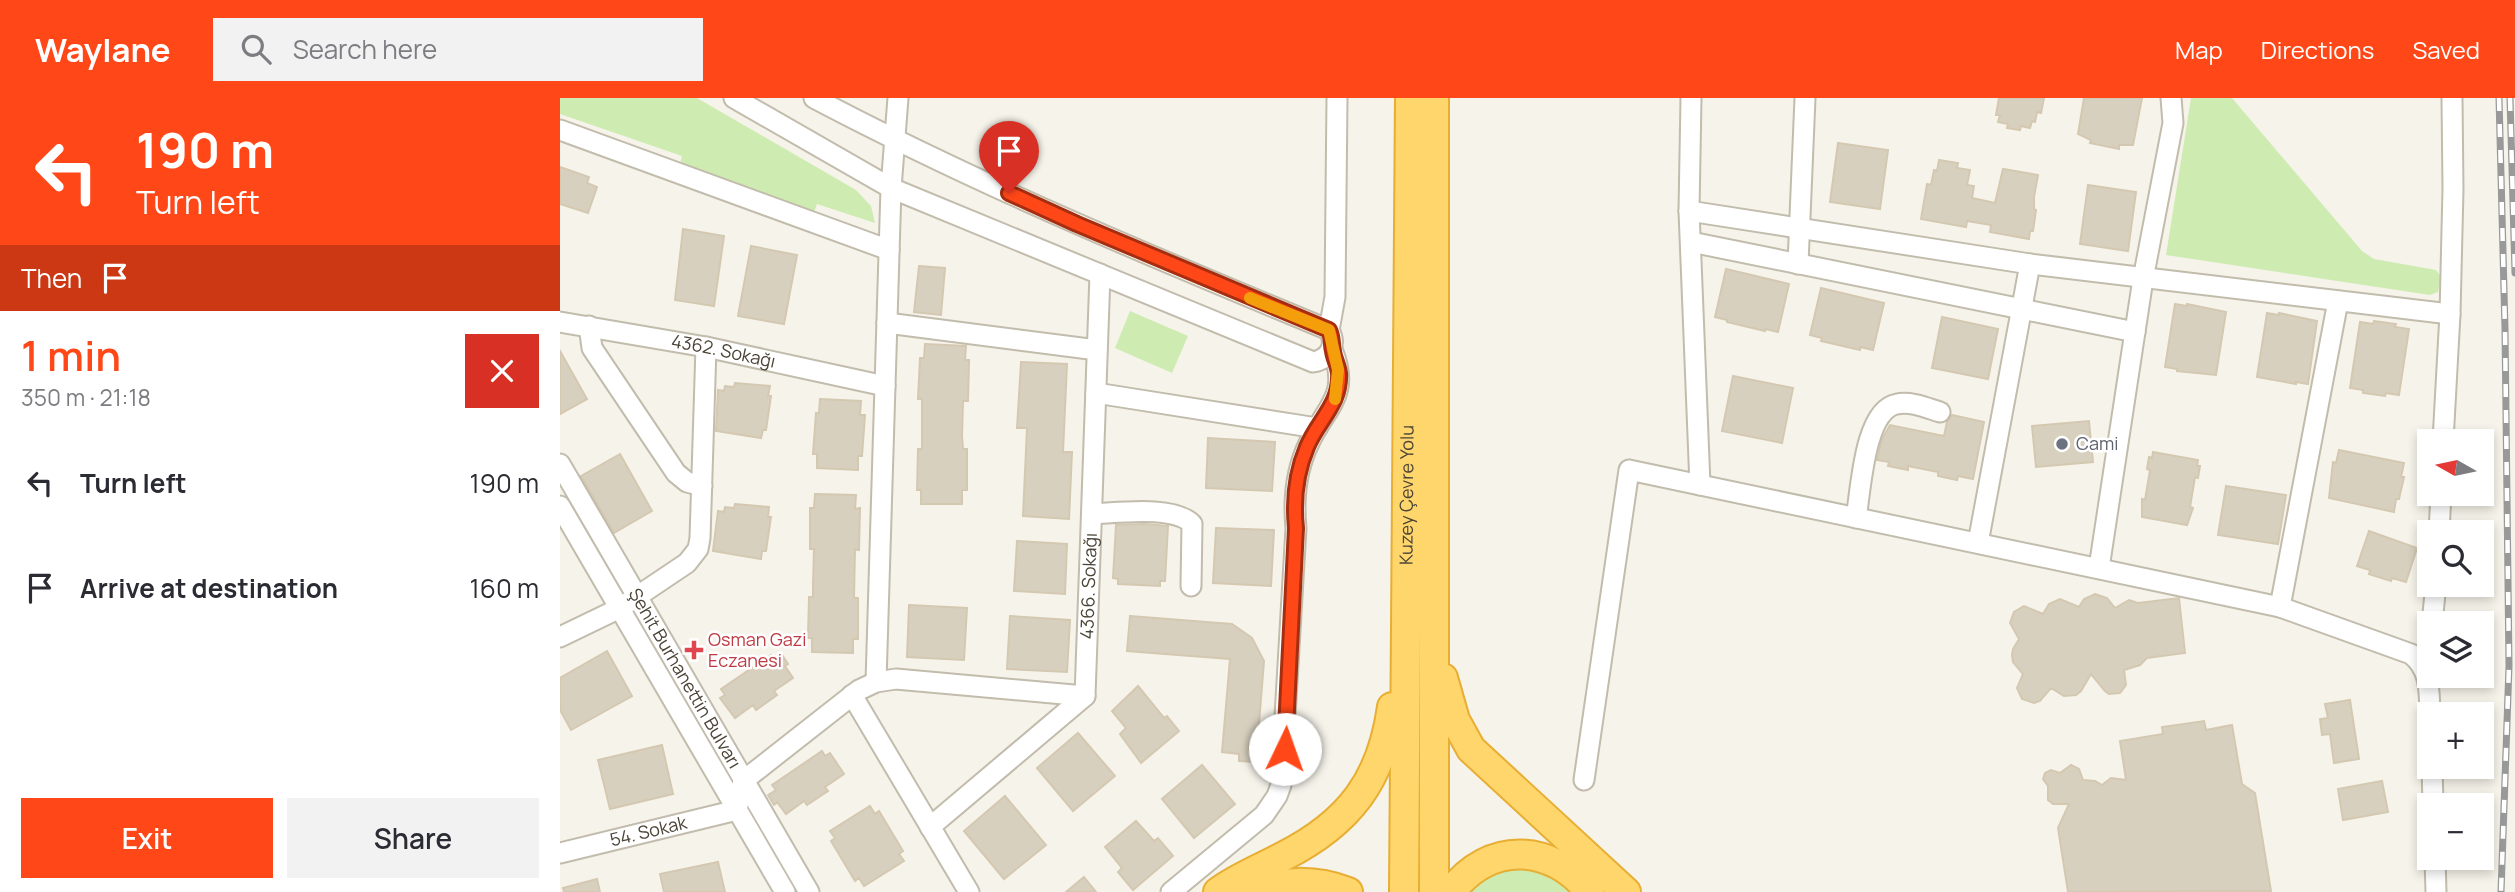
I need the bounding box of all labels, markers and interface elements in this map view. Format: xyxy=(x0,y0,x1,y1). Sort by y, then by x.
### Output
search box xyxy=(213,18,703,81)
text: Waylane xyxy=(35,27,171,72)
icon: search xyxy=(237,30,275,68)
text: Search here xyxy=(293,31,437,67)
text: Map xyxy=(2175,33,2223,66)
text: Directions xyxy=(2261,33,2374,66)
text: Saved xyxy=(2412,33,2480,66)
text: 190 m xyxy=(136,116,274,183)
pin xyxy=(979,121,1039,193)
icon: left xyxy=(21,126,112,217)
icon: arrive xyxy=(990,132,1028,170)
text: Turn left xyxy=(136,180,260,224)
icon: arrive xyxy=(96,259,134,297)
text: Then xyxy=(21,260,82,296)
text: 1 min xyxy=(21,326,121,384)
street label: 4362. Sokağı xyxy=(670,328,778,373)
button: close xyxy=(465,334,539,408)
text: 350 m · 21:18 xyxy=(21,381,151,413)
street label: Kuzey Çevre Yolu xyxy=(1393,425,1419,565)
north arrow xyxy=(2417,429,2494,506)
map controls xyxy=(2417,429,2494,870)
place label: Cami xyxy=(2076,431,2118,455)
marker: Cami xyxy=(2054,436,2070,452)
icon: left xyxy=(21,464,59,502)
text: Turn left xyxy=(80,465,187,501)
text: 190 m xyxy=(470,465,539,501)
button: search xyxy=(2417,520,2494,597)
street label: 4366. Sokağı xyxy=(1074,532,1102,640)
icon: arrive xyxy=(21,569,59,607)
text: Arrive at destination xyxy=(80,570,338,606)
text: 160 m xyxy=(470,570,539,606)
street label: Şehit Burhanettin Bulvarı xyxy=(624,583,747,772)
button: layers xyxy=(2417,611,2494,688)
place label: Osman Gazi Eczanesi xyxy=(708,627,806,672)
marker: Osman Gazi Eczanesi xyxy=(686,642,702,658)
button: + xyxy=(2417,702,2494,779)
position arrow xyxy=(1248,712,1322,786)
button: − xyxy=(2417,793,2494,870)
button: Exit xyxy=(21,798,273,878)
button: Share xyxy=(287,798,539,878)
street label: 54. Sokak xyxy=(607,809,690,851)

